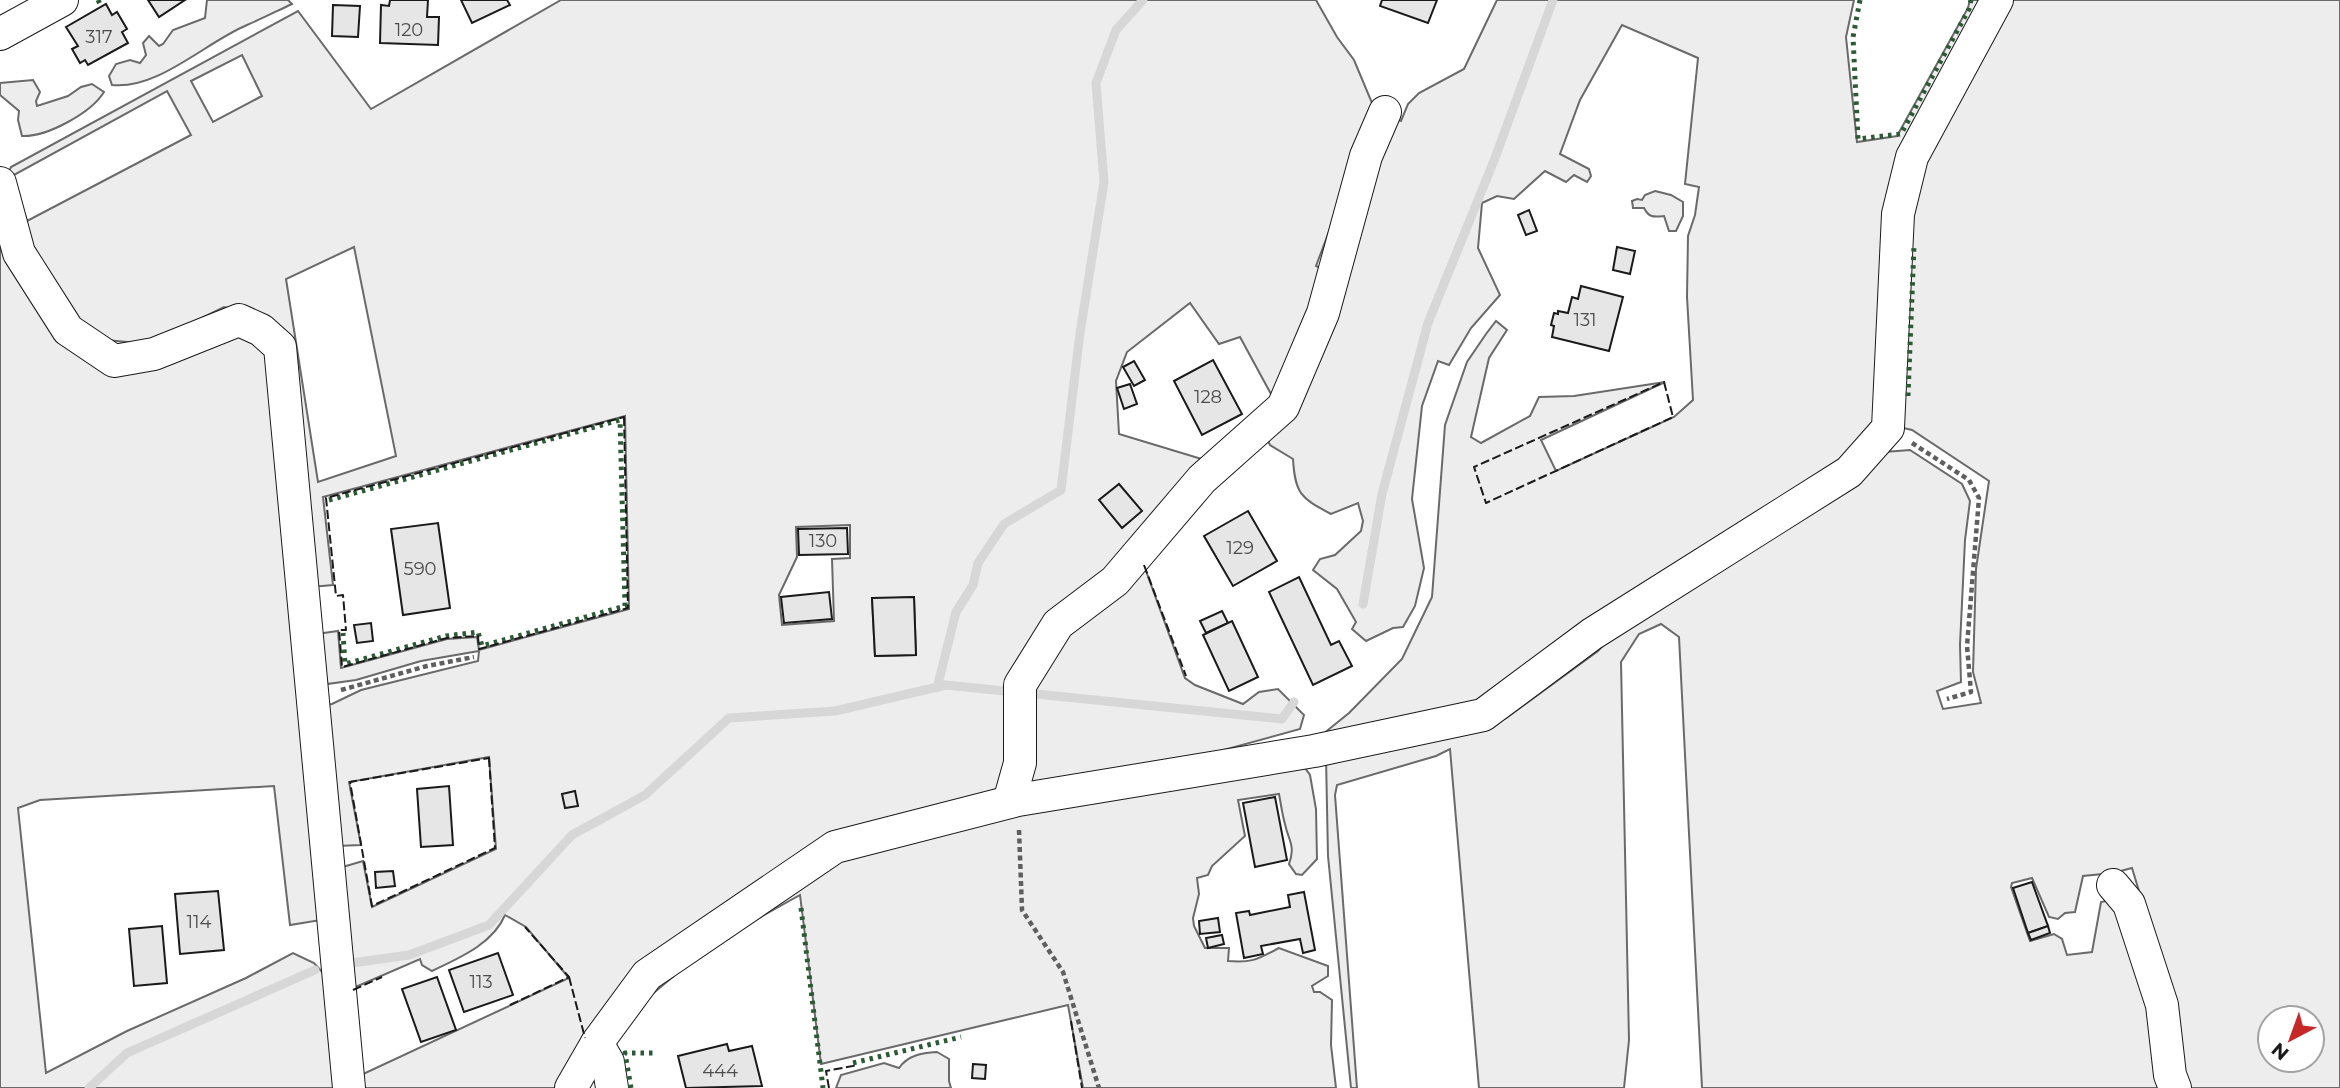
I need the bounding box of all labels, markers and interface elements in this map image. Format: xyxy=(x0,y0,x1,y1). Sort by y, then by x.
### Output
house number: 120 xyxy=(395,19,423,41)
house number: 317 xyxy=(85,26,113,48)
house number: 131 xyxy=(1573,309,1597,331)
house number: 128 xyxy=(1194,386,1222,408)
house number: 130 xyxy=(809,530,837,552)
house number: 129 xyxy=(1226,537,1254,559)
house number: 590 xyxy=(403,558,437,580)
house number: 114 xyxy=(187,911,212,933)
house number: 113 xyxy=(469,971,493,993)
north arrow xyxy=(2256,1004,2326,1074)
text: N xyxy=(2267,1038,2294,1065)
house number: 444 xyxy=(702,1060,738,1082)

